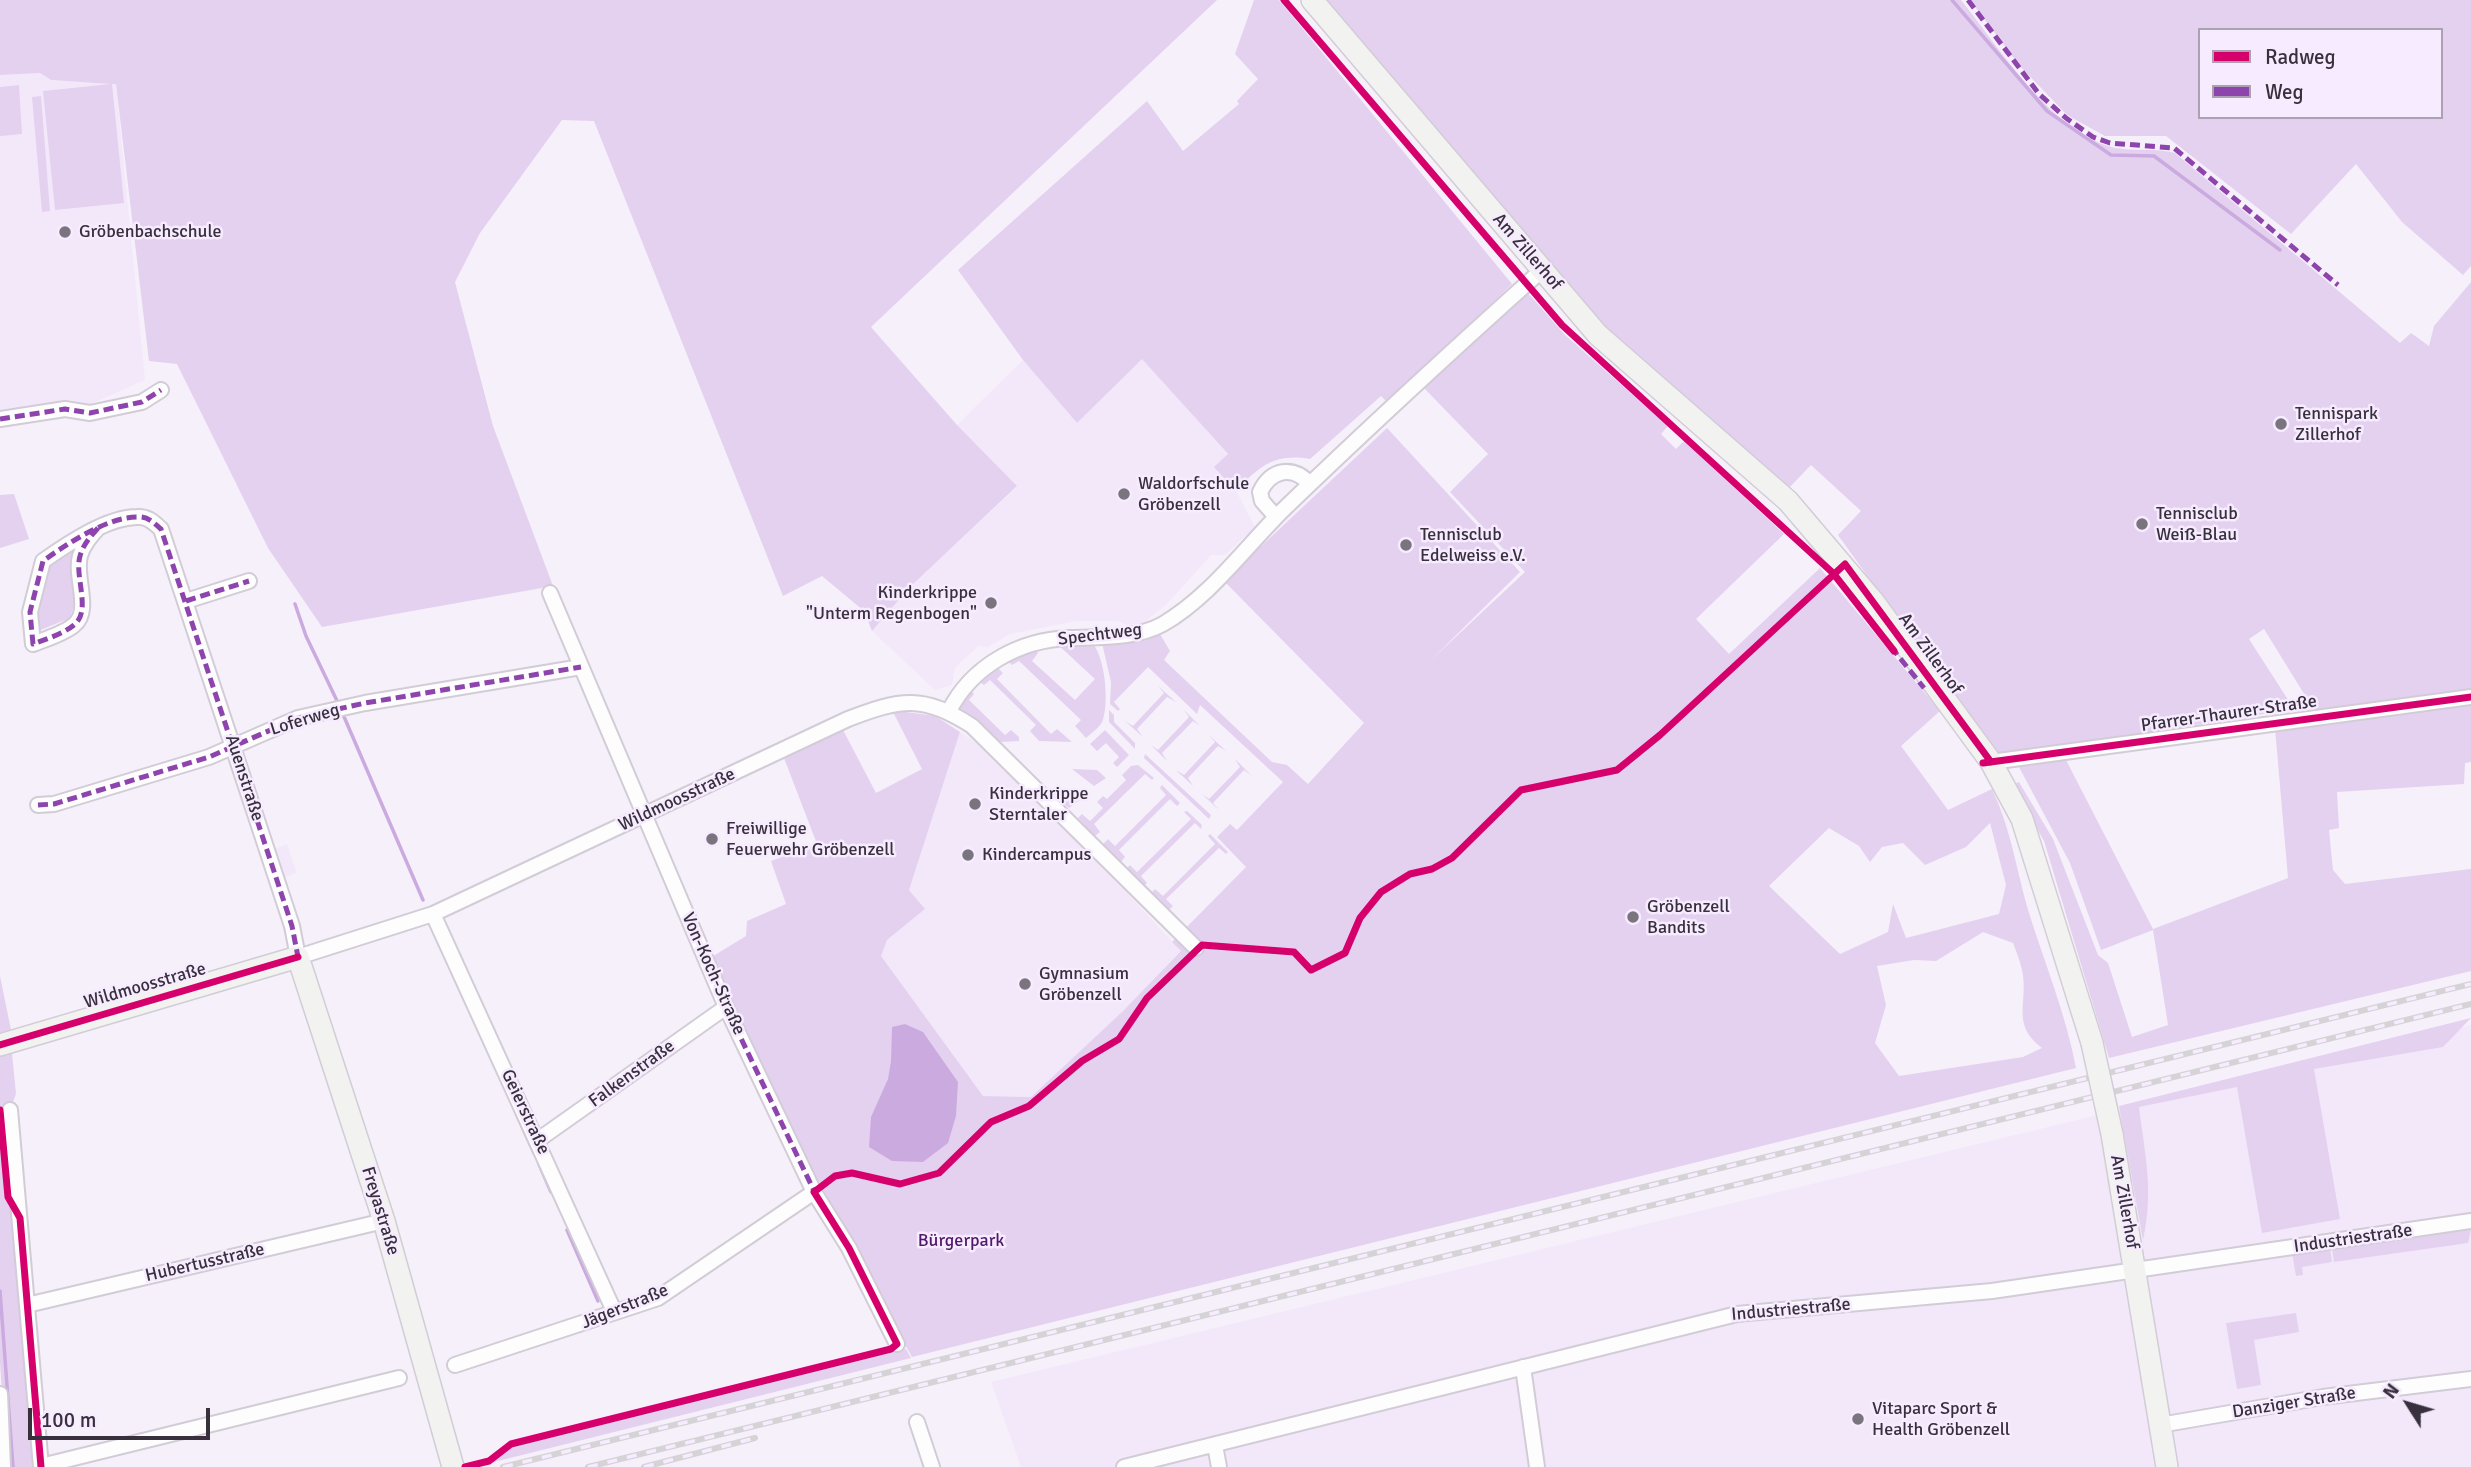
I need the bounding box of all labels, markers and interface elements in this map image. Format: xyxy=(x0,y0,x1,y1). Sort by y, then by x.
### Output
legend xyxy=(2198,28,2443,119)
text: Radweg xyxy=(2265,44,2336,70)
text: Weg xyxy=(2265,79,2304,105)
street label: Am Zillerhof xyxy=(1488,209,1566,295)
place label: Gröbenbachschule xyxy=(79,221,221,243)
marker: Gröbenbachschule xyxy=(57,224,73,240)
place label: Tennispark Zillerhof xyxy=(2295,403,2378,446)
marker: Tennispark Zillerhof xyxy=(2273,416,2289,432)
place label: Waldorfschule Gröbenzell xyxy=(1138,473,1249,516)
marker: Waldorfschule Gröbenzell xyxy=(1116,486,1132,502)
place label: Tennisclub Weiß-Blau xyxy=(2156,503,2238,546)
marker: Tennisclub Weiß-Blau xyxy=(2134,516,2150,532)
place label: Tennisclub Edelweiss e.V. xyxy=(1420,524,1526,566)
marker: Tennisclub Edelweiss e.V. xyxy=(1398,537,1414,553)
place label: Kinderkrippe "Unterm Regenbogen" xyxy=(806,582,977,624)
marker: Kinderkrippe "Unterm Regenbogen" xyxy=(983,595,999,611)
street label: Am Zillerhof xyxy=(1893,609,1967,699)
street label: Spechtweg xyxy=(1057,619,1143,651)
street label: Pfarrer-Thaurer-Straße xyxy=(2140,691,2318,737)
street label: Loferweg xyxy=(268,699,342,741)
street label: Auenstraße xyxy=(220,732,268,824)
street label: Wildmoosstraße xyxy=(615,764,739,836)
place label: Kinderkrippe Sterntaler xyxy=(989,783,1089,826)
marker: Kinderkrippe Sterntaler xyxy=(967,796,983,812)
place label: Freiwillige Feuerwehr Gröbenzell xyxy=(726,818,895,860)
marker: Freiwillige Feuerwehr Gröbenzell xyxy=(704,831,720,847)
place label: Kindercampus xyxy=(982,844,1091,866)
marker: Kindercampus xyxy=(960,847,976,863)
place label: Gröbenzell Bandits xyxy=(1647,896,1730,939)
marker: Gröbenzell Bandits xyxy=(1625,909,1641,925)
street label: Von-Koch-Straße xyxy=(676,910,750,1038)
street label: Wildmoosstraße xyxy=(82,958,208,1014)
place label: Gymnasium Gröbenzell xyxy=(1039,963,1129,1006)
marker: Gymnasium Gröbenzell xyxy=(1017,976,1033,992)
street label: Falkenstraße xyxy=(585,1036,679,1112)
street label: Geierstraße xyxy=(496,1066,554,1158)
street label: Am Zillerhof xyxy=(2105,1153,2143,1251)
street label: Freyastraße xyxy=(356,1164,404,1258)
street label: Industriestraße xyxy=(2292,1220,2414,1258)
park label: Bürgerpark xyxy=(918,1230,1004,1252)
street label: Hubertusstraße xyxy=(143,1239,267,1287)
street label: Jägerstraße xyxy=(578,1280,672,1334)
street label: Industriestraße xyxy=(1730,1294,1852,1326)
north arrow xyxy=(2373,1369,2443,1439)
text: N xyxy=(2378,1379,2405,1404)
street label: Danziger Straße xyxy=(2231,1383,2357,1423)
scale bar xyxy=(32,1394,214,1438)
place label: Vitaparc Sport & Health Gröbenzell xyxy=(1872,1398,2010,1440)
text: 100 m xyxy=(41,1407,96,1433)
marker: Vitaparc Sport & Health Gröbenzell xyxy=(1850,1411,1866,1427)

